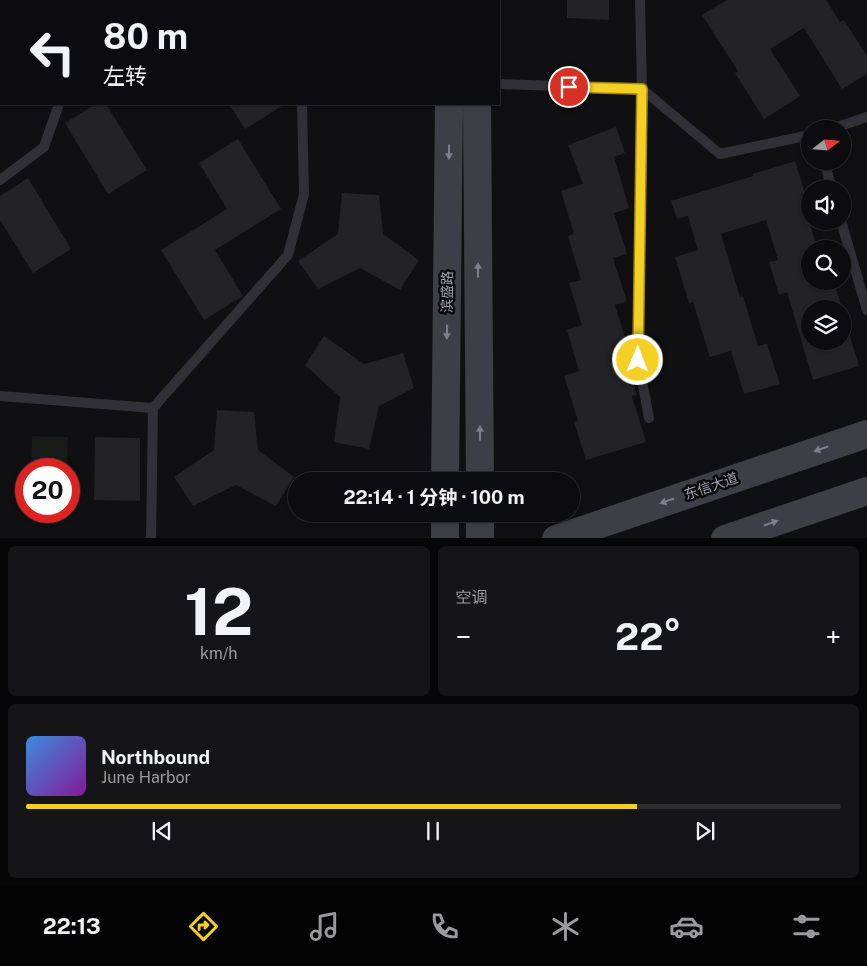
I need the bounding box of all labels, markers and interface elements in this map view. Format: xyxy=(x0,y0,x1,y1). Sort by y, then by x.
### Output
text: 80 m xyxy=(103,16,188,57)
icon: left xyxy=(20,20,85,85)
text: 左转 xyxy=(103,63,147,89)
pin xyxy=(548,66,590,108)
icon: arrive xyxy=(555,73,583,101)
north arrow xyxy=(801,120,851,170)
map controls xyxy=(801,120,851,350)
one-way arrow xyxy=(445,145,453,161)
button: sound xyxy=(801,180,851,230)
button: search xyxy=(801,240,851,290)
one-way arrow xyxy=(474,262,482,278)
street label: 滨盛路 xyxy=(439,271,455,313)
button: layers xyxy=(801,300,851,350)
one-way arrow xyxy=(443,325,451,341)
position arrow xyxy=(611,333,663,385)
one-way arrow xyxy=(475,424,483,440)
one-way arrow xyxy=(813,446,828,454)
speed limit sign: 20 xyxy=(15,458,80,523)
street label: 东信大道 xyxy=(682,469,740,503)
text: 22:14 · 1 分钟 · 100 m xyxy=(344,486,525,508)
one-way arrow xyxy=(659,498,674,505)
one-way arrow xyxy=(764,519,779,526)
text: 12 xyxy=(184,573,253,650)
text: 空调 xyxy=(456,588,488,607)
text: 22° xyxy=(615,614,681,659)
text: − xyxy=(456,620,471,653)
text: + xyxy=(825,620,841,653)
text: km/h xyxy=(200,644,238,663)
text: Northbound xyxy=(101,746,210,768)
text: June Harbor xyxy=(101,768,191,787)
icon: previous xyxy=(148,817,176,845)
icon: pause xyxy=(419,817,447,845)
icon: next xyxy=(691,817,719,845)
icon: directions xyxy=(186,909,221,944)
icon: music xyxy=(307,909,342,944)
icon: phone xyxy=(427,909,462,944)
icon: climate xyxy=(548,909,583,944)
icon: car xyxy=(669,909,704,944)
icon: filters xyxy=(789,909,824,944)
text: 22:13 xyxy=(43,913,101,939)

